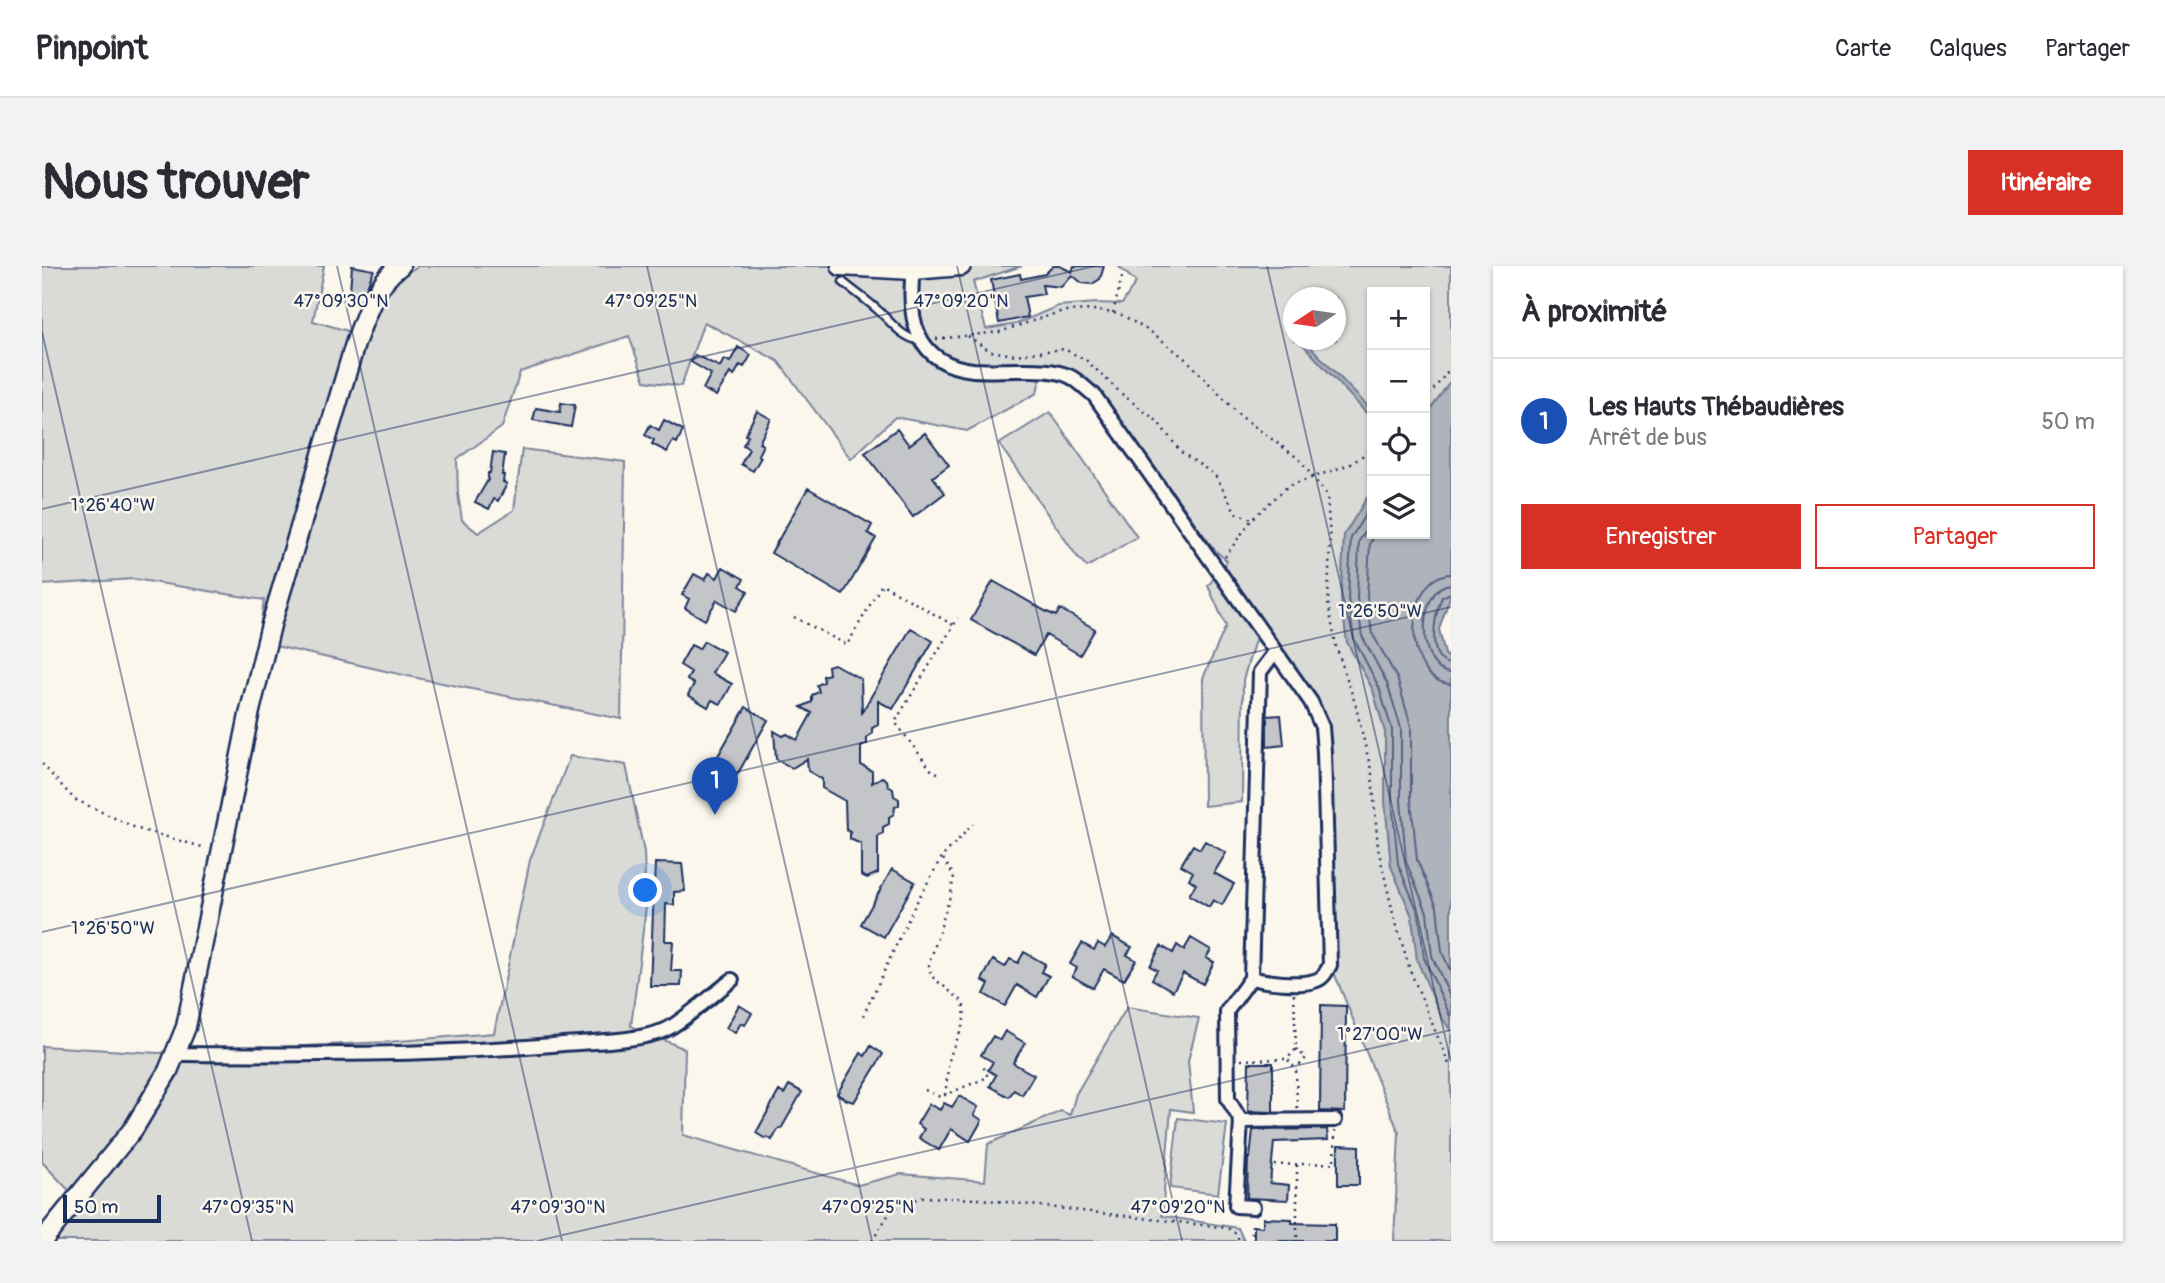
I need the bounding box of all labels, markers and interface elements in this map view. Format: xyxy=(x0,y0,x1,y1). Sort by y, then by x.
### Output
text: Pinpoint xyxy=(35,28,148,69)
text: Carte xyxy=(1835,34,1891,63)
text: Calques xyxy=(1929,34,2007,63)
text: Partager xyxy=(2045,34,2130,63)
button: Itinéraire xyxy=(1968,150,2123,215)
text: Nous trouver xyxy=(42,152,310,213)
north arrow xyxy=(1283,287,1346,350)
map controls xyxy=(1367,287,1430,539)
button: + xyxy=(1367,287,1430,350)
text: 47°09'30"N xyxy=(294,290,388,313)
text: 47°09'25"N xyxy=(605,290,697,313)
text: 47°09'20"N xyxy=(914,290,1008,313)
text: À proximité xyxy=(1521,293,1667,330)
button: − xyxy=(1367,350,1430,413)
text: Les Hauts Thébaudières xyxy=(1588,391,1844,423)
text: 1 xyxy=(1540,407,1549,436)
text: 50 m xyxy=(2041,407,2095,436)
button: locate xyxy=(1367,413,1430,476)
text: Arrêt de bus xyxy=(1588,423,1707,452)
button: layers xyxy=(1367,476,1430,539)
text: 1°26'40"W xyxy=(71,494,155,517)
button: Enregistrer xyxy=(1521,504,1801,569)
button: Partager xyxy=(1815,504,2095,569)
text: 1°26'50"W xyxy=(1338,600,1422,623)
pin: 1 xyxy=(692,757,738,815)
your location xyxy=(628,873,662,907)
text: 1°26'50"W xyxy=(71,917,155,940)
text: 1°27'00"W xyxy=(1337,1023,1423,1046)
scale bar xyxy=(63,1192,161,1224)
text: 50 m xyxy=(74,1195,118,1219)
text: 47°09'35"N xyxy=(202,1196,294,1219)
text: 47°09'30"N xyxy=(511,1196,605,1219)
text: 47°09'25"N xyxy=(822,1196,914,1219)
text: 47°09'20"N xyxy=(1131,1196,1225,1219)

